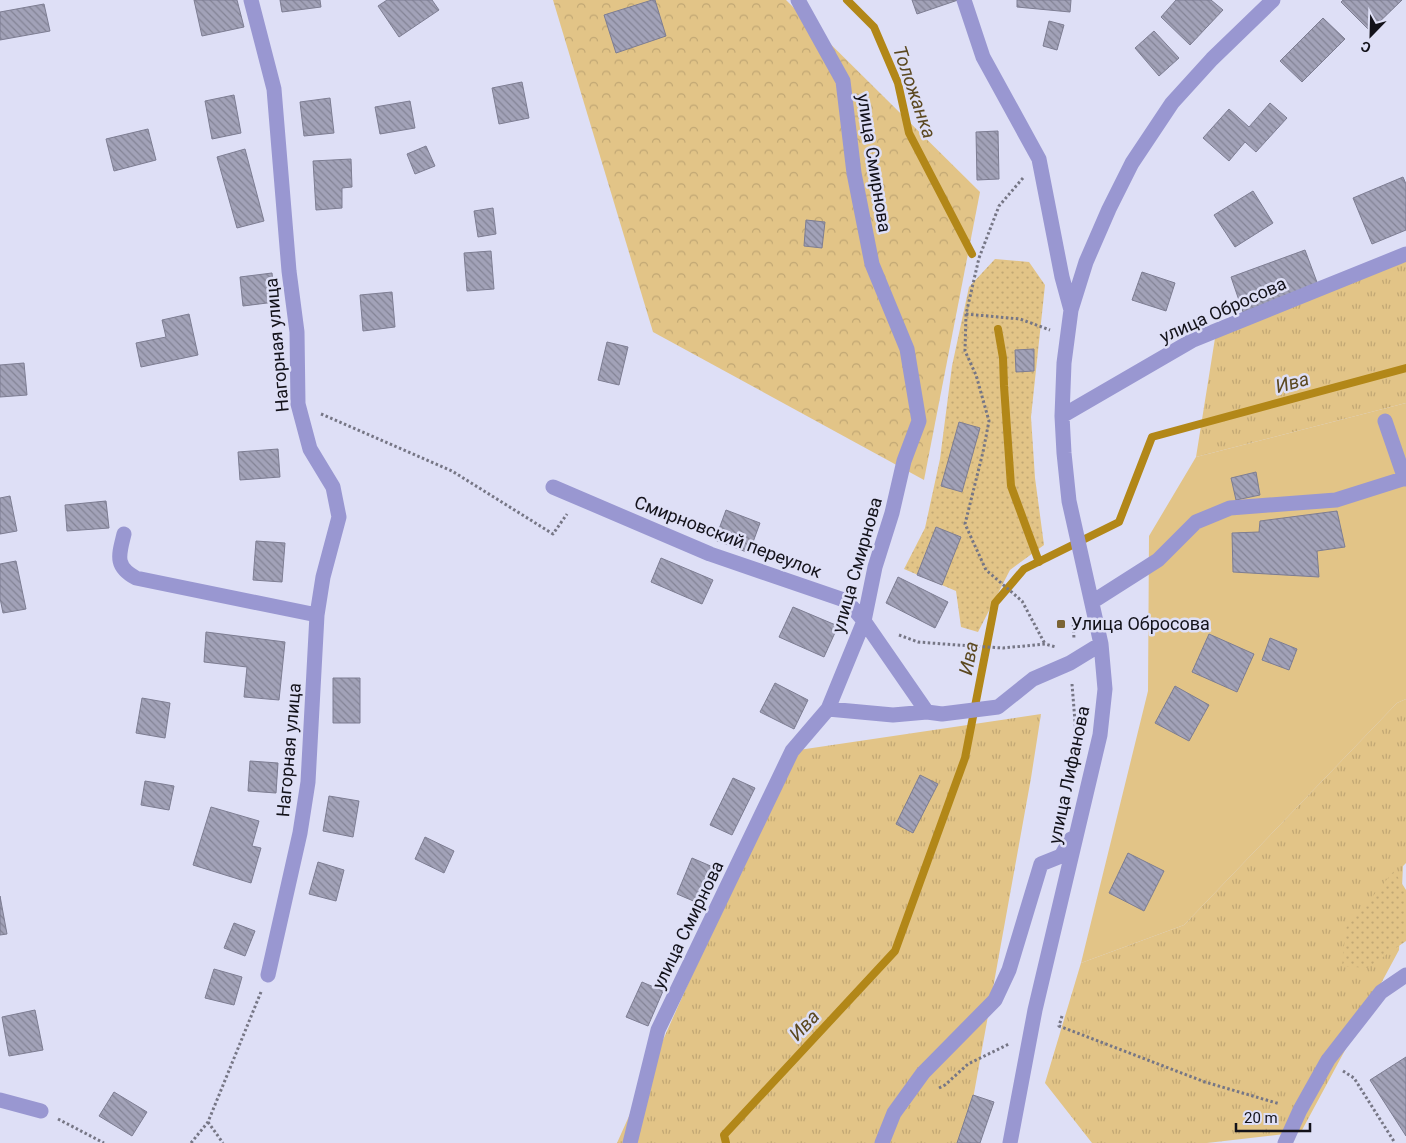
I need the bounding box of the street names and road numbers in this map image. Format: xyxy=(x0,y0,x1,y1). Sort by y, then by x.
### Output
street label: улица Смирнова xyxy=(853,92,896,234)
street label: улица Обросова xyxy=(1156,272,1289,347)
street label: Нагорная улица xyxy=(260,277,293,413)
street label: Смирновский переулок xyxy=(632,491,825,582)
street label: улица Смирнова xyxy=(827,495,886,635)
street label: Нагорная улица xyxy=(272,682,305,818)
street label: улица Лифанова xyxy=(1044,704,1093,846)
street label: улица Смирнова xyxy=(647,857,728,992)

